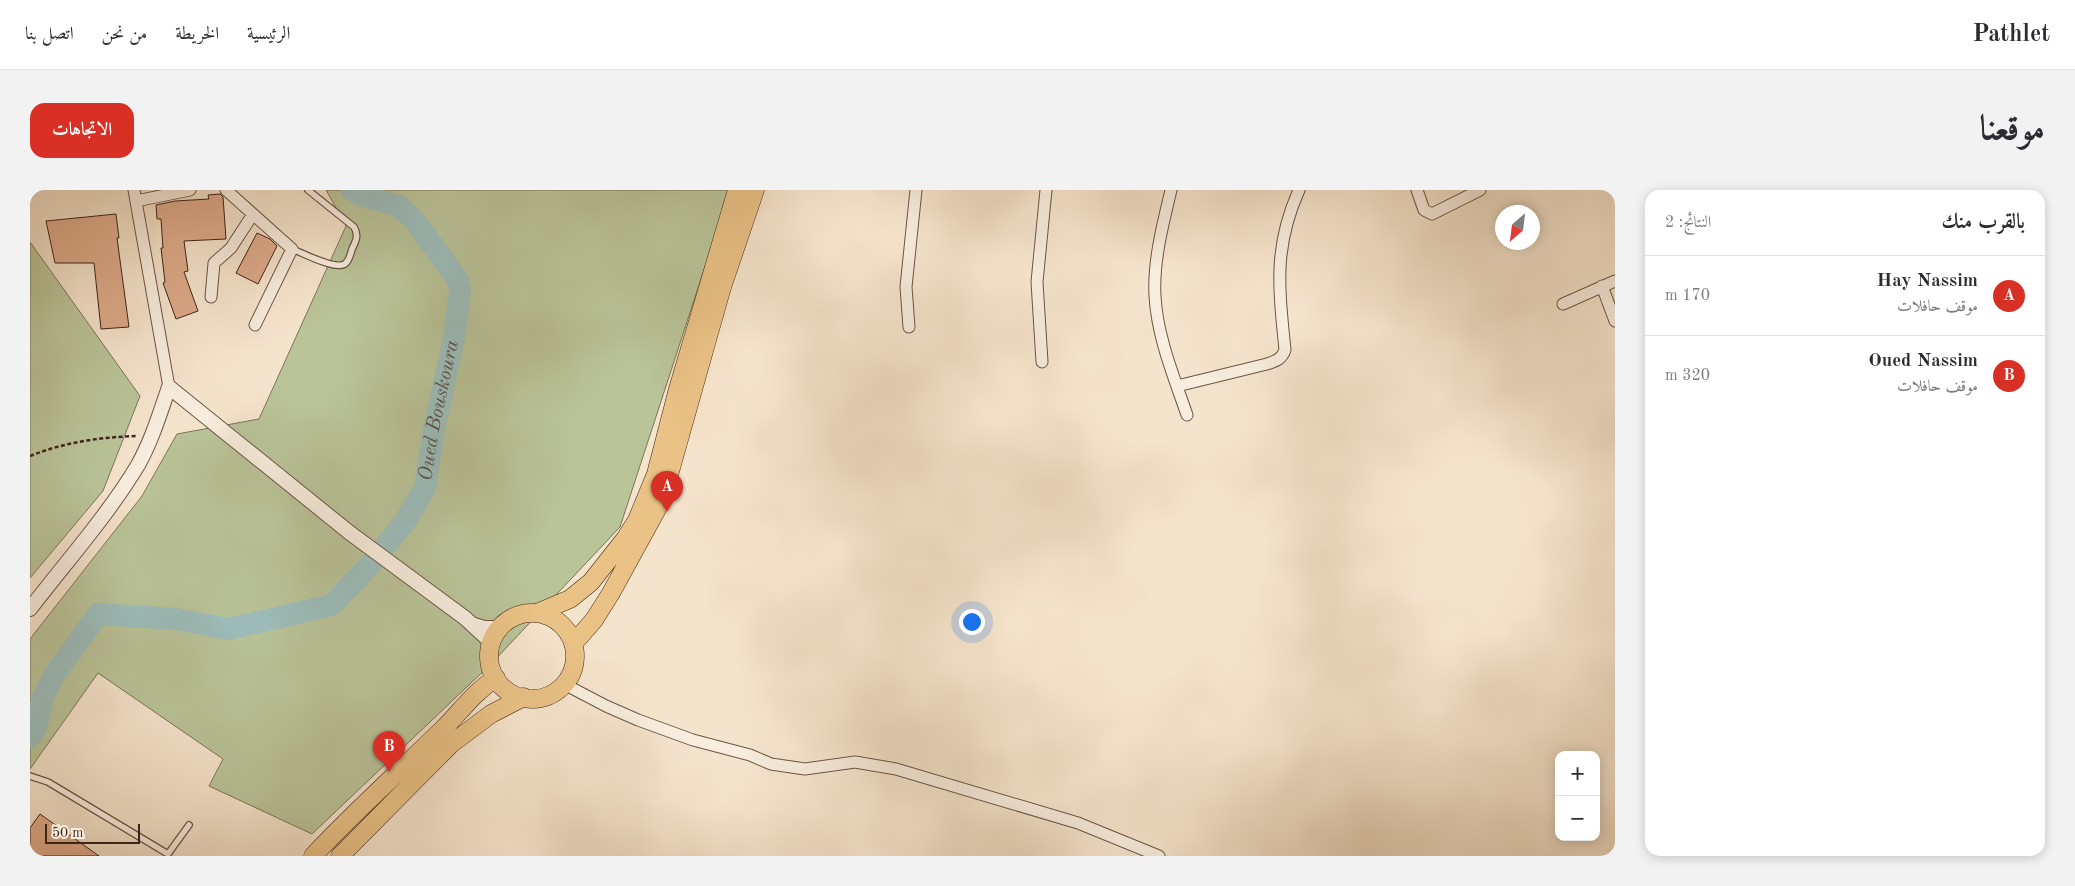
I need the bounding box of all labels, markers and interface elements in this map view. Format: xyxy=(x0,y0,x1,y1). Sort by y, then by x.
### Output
text: Pathlet xyxy=(1972,23,2050,47)
text: اتصل بنا xyxy=(25,25,74,43)
text: من نحن xyxy=(102,25,147,43)
text: الخريطة xyxy=(175,25,219,43)
text: الرئيسية xyxy=(247,25,290,43)
button: الاتجاهات xyxy=(30,103,134,158)
text: موقعنا xyxy=(1980,112,2045,147)
north arrow xyxy=(1495,205,1540,250)
text: بالقرب منك xyxy=(1942,212,2025,233)
text: النتائج: 2 xyxy=(1665,215,1711,231)
text: Hay Nassim xyxy=(1877,272,1978,291)
text: 170 m xyxy=(1665,288,1710,304)
text: A xyxy=(2003,288,2015,304)
text: موقف حافلات xyxy=(1897,299,1978,315)
water label: Oued Bouskoura xyxy=(416,338,463,482)
text: Oued Nassim xyxy=(1868,352,1978,371)
text: 320 m xyxy=(1665,368,1710,384)
text: B xyxy=(2003,368,2015,384)
text: موقف حافلات xyxy=(1897,379,1978,395)
pin: A xyxy=(651,471,683,512)
your location xyxy=(959,609,985,635)
pin: B xyxy=(373,731,405,772)
map controls xyxy=(1555,751,1600,841)
button: + xyxy=(1555,751,1600,796)
button: − xyxy=(1555,796,1600,841)
scale bar xyxy=(45,821,140,844)
text: 50 m xyxy=(52,826,83,840)

